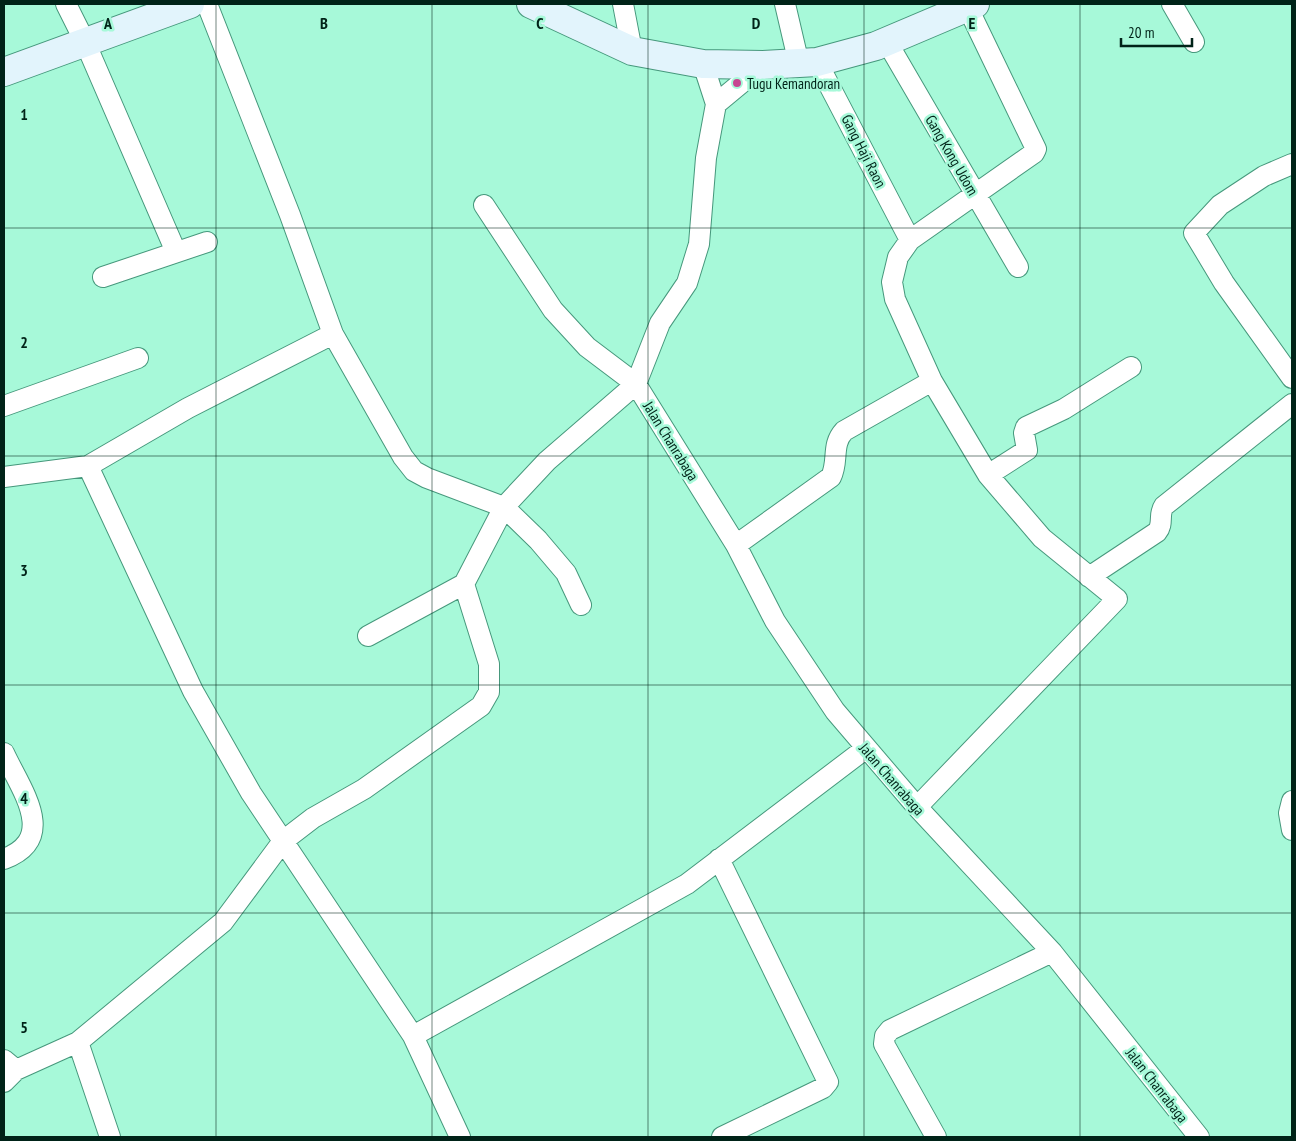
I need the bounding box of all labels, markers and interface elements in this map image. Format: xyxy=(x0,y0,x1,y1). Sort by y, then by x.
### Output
text: A xyxy=(103,13,113,33)
text: B xyxy=(320,13,328,33)
text: C xyxy=(536,13,544,33)
text: D xyxy=(752,13,761,33)
text: E xyxy=(969,13,976,33)
scale bar xyxy=(1121,15,1192,47)
text: 20 m xyxy=(1128,23,1154,42)
place label: Tugu Kemandoran xyxy=(747,74,840,93)
marker: Tugu Kemandoran xyxy=(731,77,743,89)
text: 1 xyxy=(20,104,28,124)
street label: Gang Haji Raon xyxy=(837,111,891,191)
street label: Gang Kong Udom xyxy=(921,111,983,199)
text: 2 xyxy=(20,332,28,352)
street label: Jalan Chanrabaga xyxy=(639,397,703,484)
text: 3 xyxy=(20,560,28,580)
street label: Jalan Chanrabaga xyxy=(855,738,929,819)
text: 4 xyxy=(20,788,28,808)
text: 5 xyxy=(20,1017,28,1037)
street label: Jalan Chanrabaga xyxy=(1121,1043,1192,1126)

